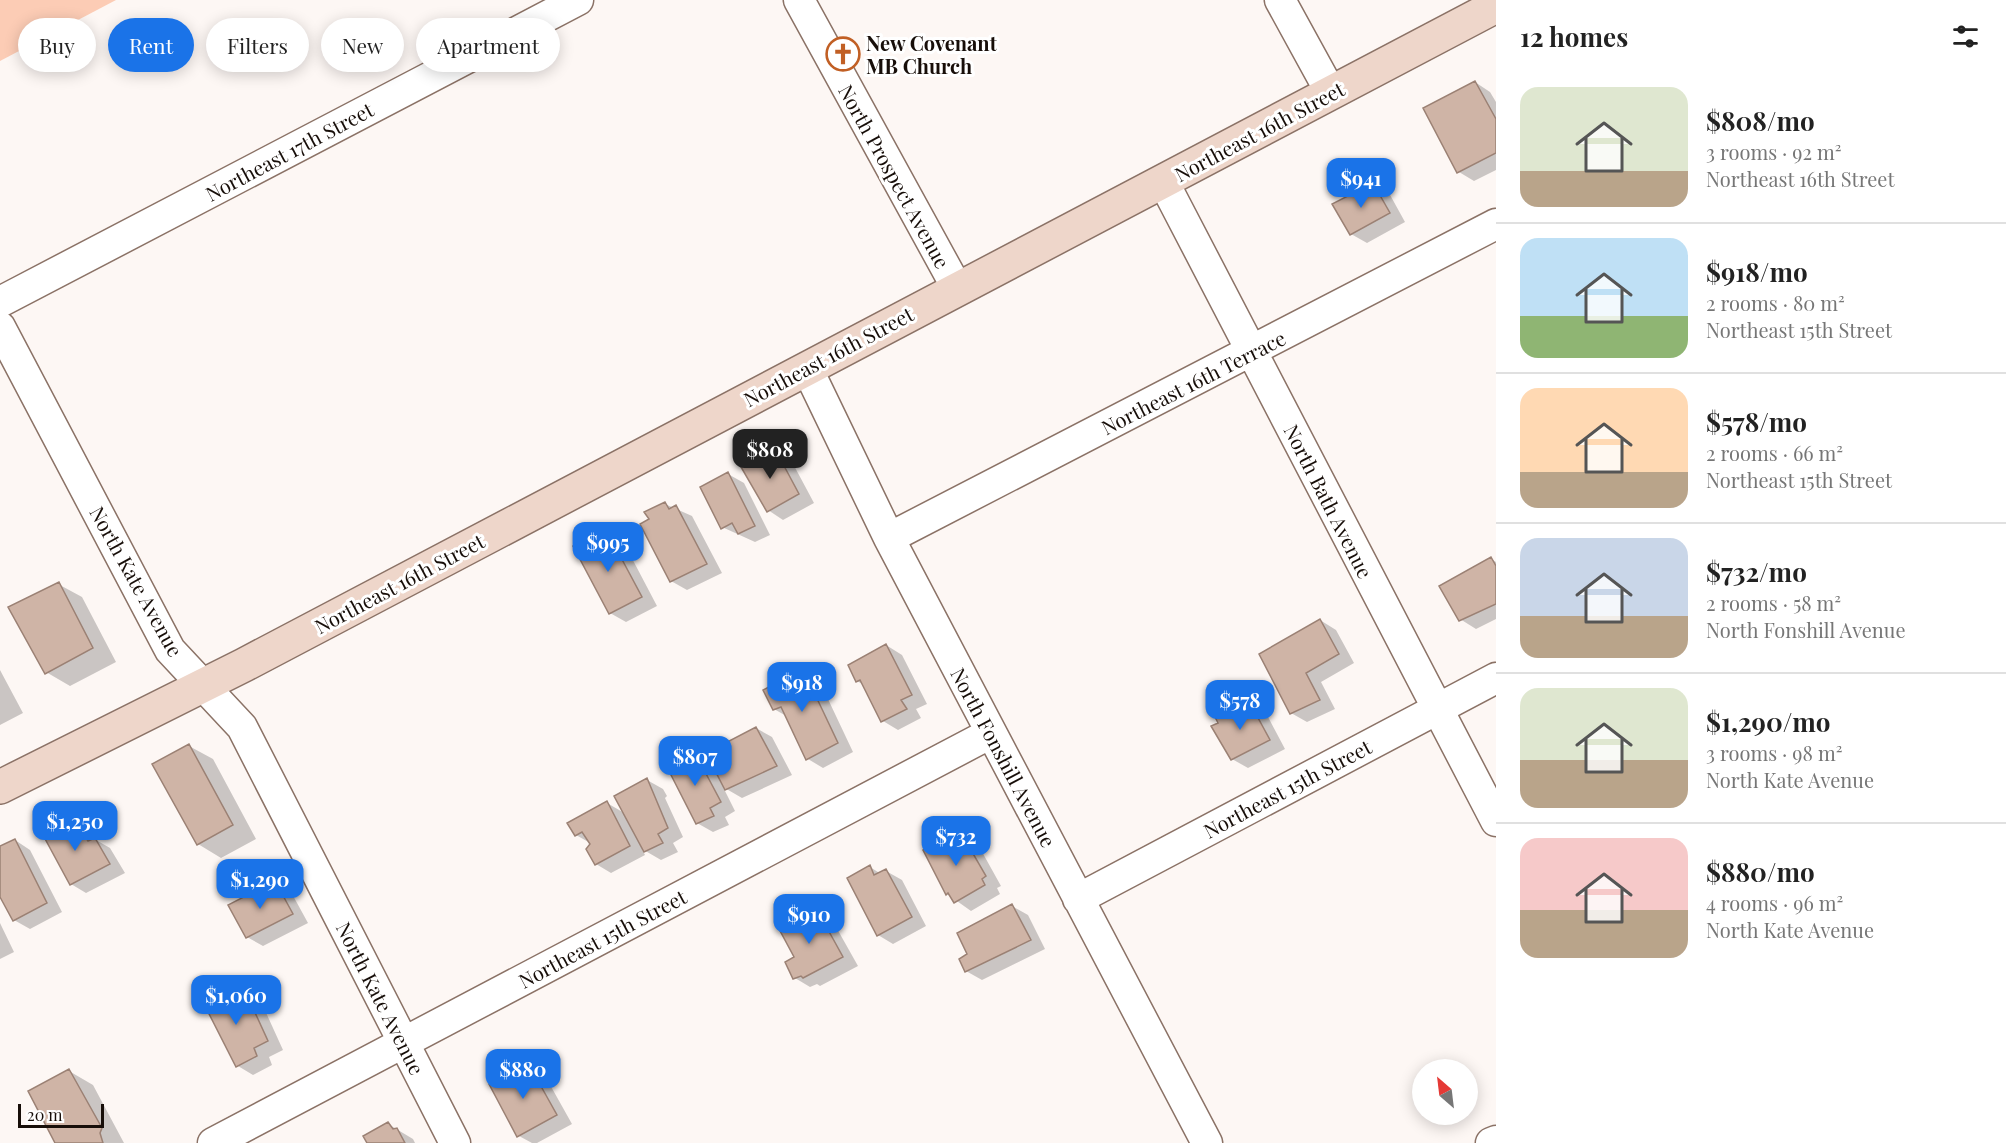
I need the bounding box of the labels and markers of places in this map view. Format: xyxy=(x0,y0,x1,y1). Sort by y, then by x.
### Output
place label: New Covenant MB Church xyxy=(866,29,998,79)
church icon: New Covenant MB Church xyxy=(825,36,861,72)
pin: $941 xyxy=(1325,158,1397,209)
pin: $808 xyxy=(734,429,806,480)
pin: $995 xyxy=(572,522,644,573)
pin: $918 xyxy=(766,662,838,713)
pin: $578 xyxy=(1204,680,1276,731)
pin: $807 xyxy=(659,736,731,787)
pin: $1,250 xyxy=(26,801,124,852)
pin: $732 xyxy=(920,816,992,867)
pin: $1,290 xyxy=(211,859,309,910)
pin: $910 xyxy=(773,894,845,945)
pin: $1,060 xyxy=(187,975,285,1026)
pin: $880 xyxy=(487,1049,559,1100)

